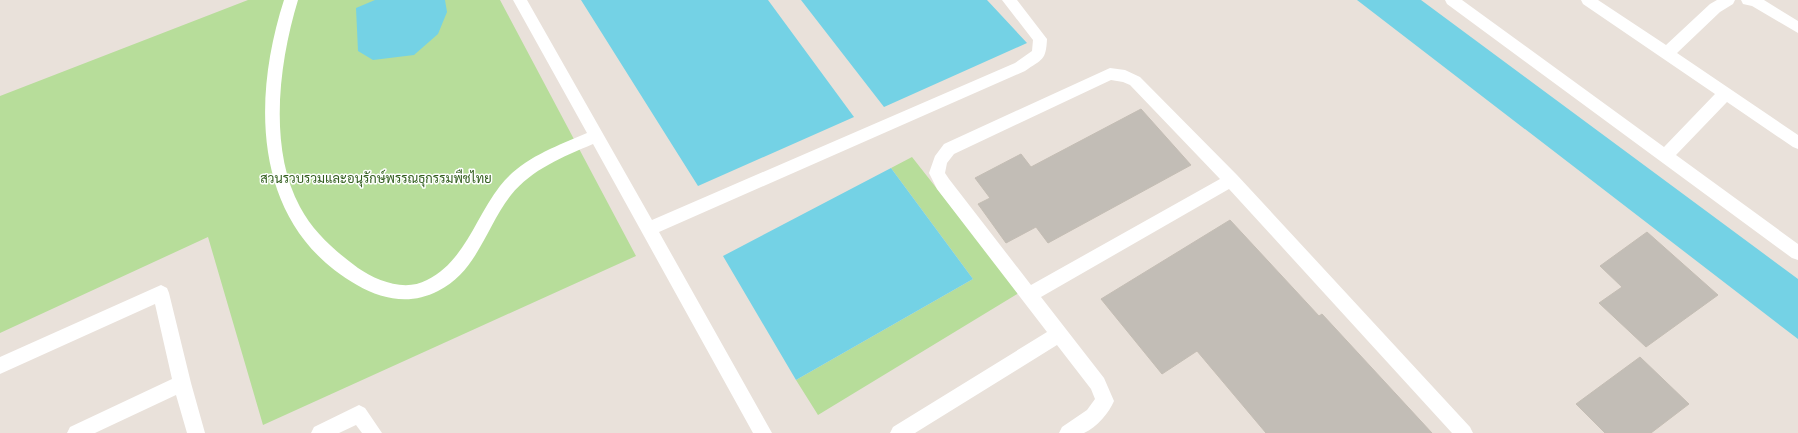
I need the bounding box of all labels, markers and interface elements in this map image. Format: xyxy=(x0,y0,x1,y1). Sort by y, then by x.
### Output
park label: สวนรวบรวมและอนุรักษ์พรรณธุกรรมพืชไทย xyxy=(260,169,492,188)

